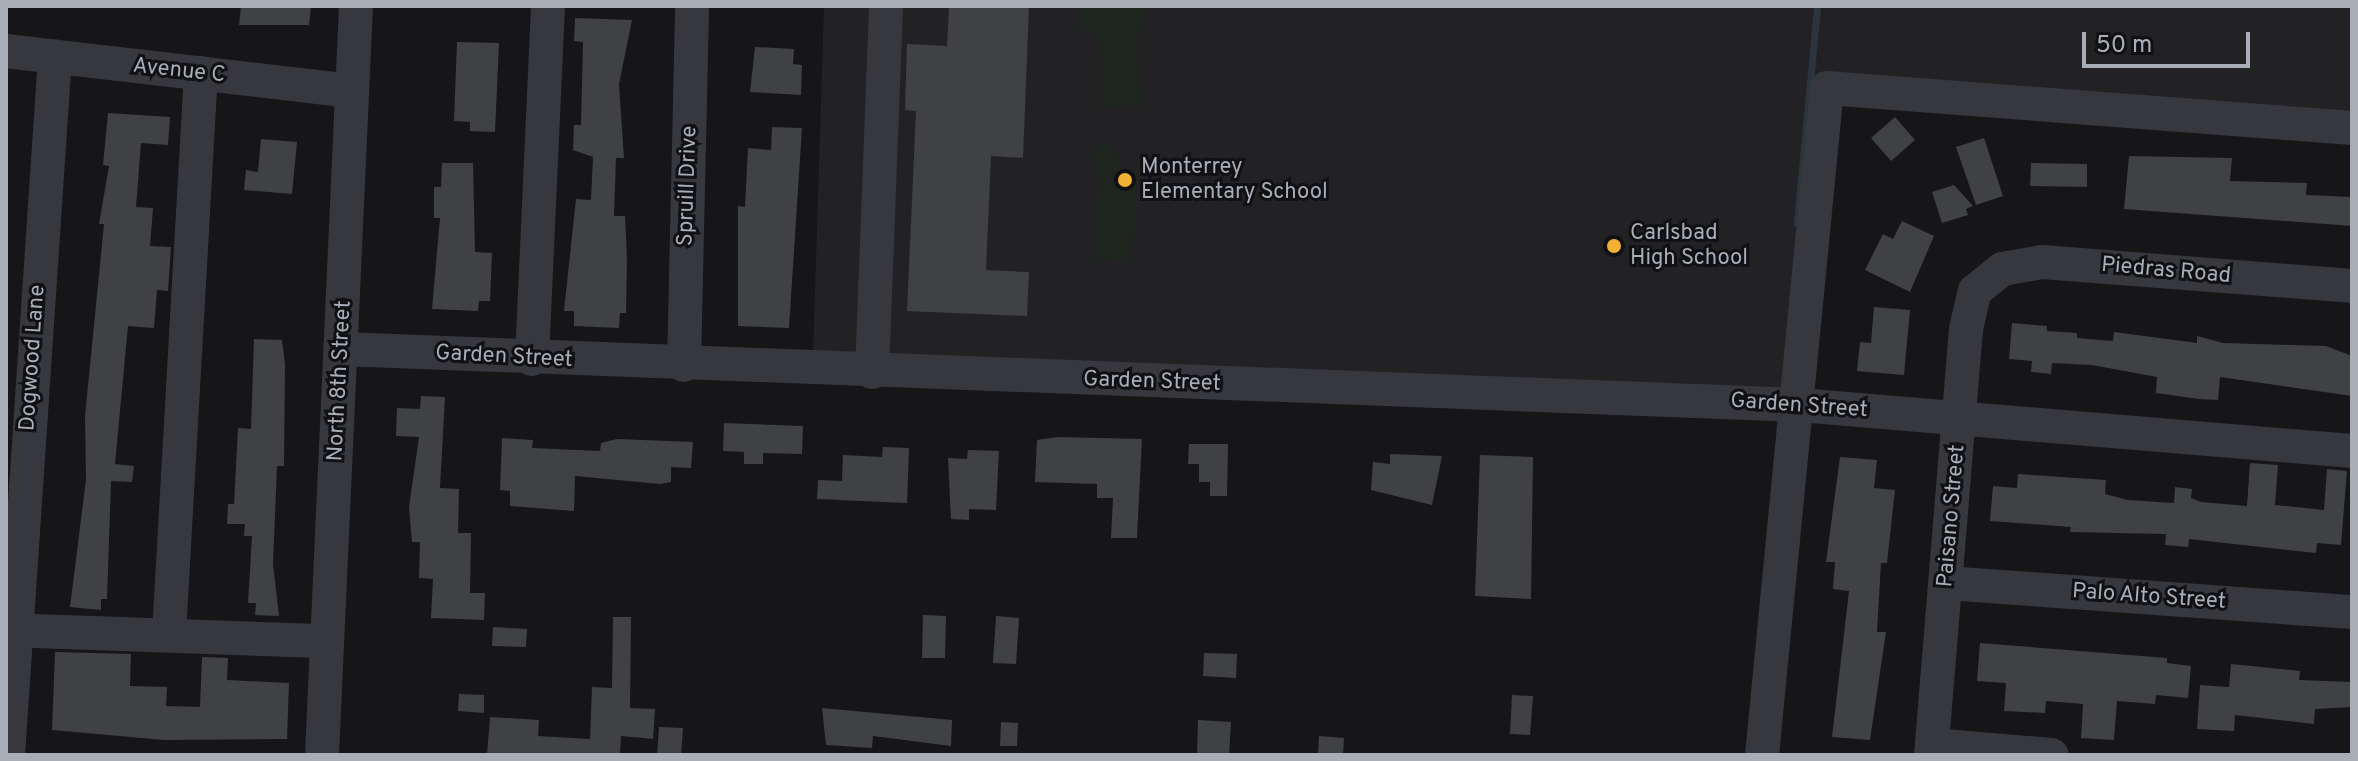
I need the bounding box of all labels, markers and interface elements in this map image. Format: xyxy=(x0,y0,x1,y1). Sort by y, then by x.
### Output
scale bar xyxy=(2086,16,2254,66)
text: 50 m xyxy=(2096,31,2152,61)
street label: Avenue C xyxy=(131,53,227,89)
street label: Spruill Drive xyxy=(673,125,703,247)
place label: Monterrey Elementary School xyxy=(1141,154,1328,206)
marker: Monterrey Elementary School xyxy=(1116,171,1134,189)
place label: Carlsbad High School xyxy=(1630,220,1748,272)
marker: Carlsbad High School xyxy=(1605,237,1623,255)
street label: Piedras Road xyxy=(2100,252,2232,290)
street label: Dogwood Lane xyxy=(15,284,51,432)
street label: North 8th Street xyxy=(323,300,357,462)
street label: Garden Street xyxy=(435,340,573,374)
street label: Garden Street xyxy=(1083,366,1221,398)
street label: Garden Street xyxy=(1729,388,1869,424)
street label: Paisano Street xyxy=(1933,443,1971,589)
street label: Palo Alto Street xyxy=(2071,578,2227,616)

